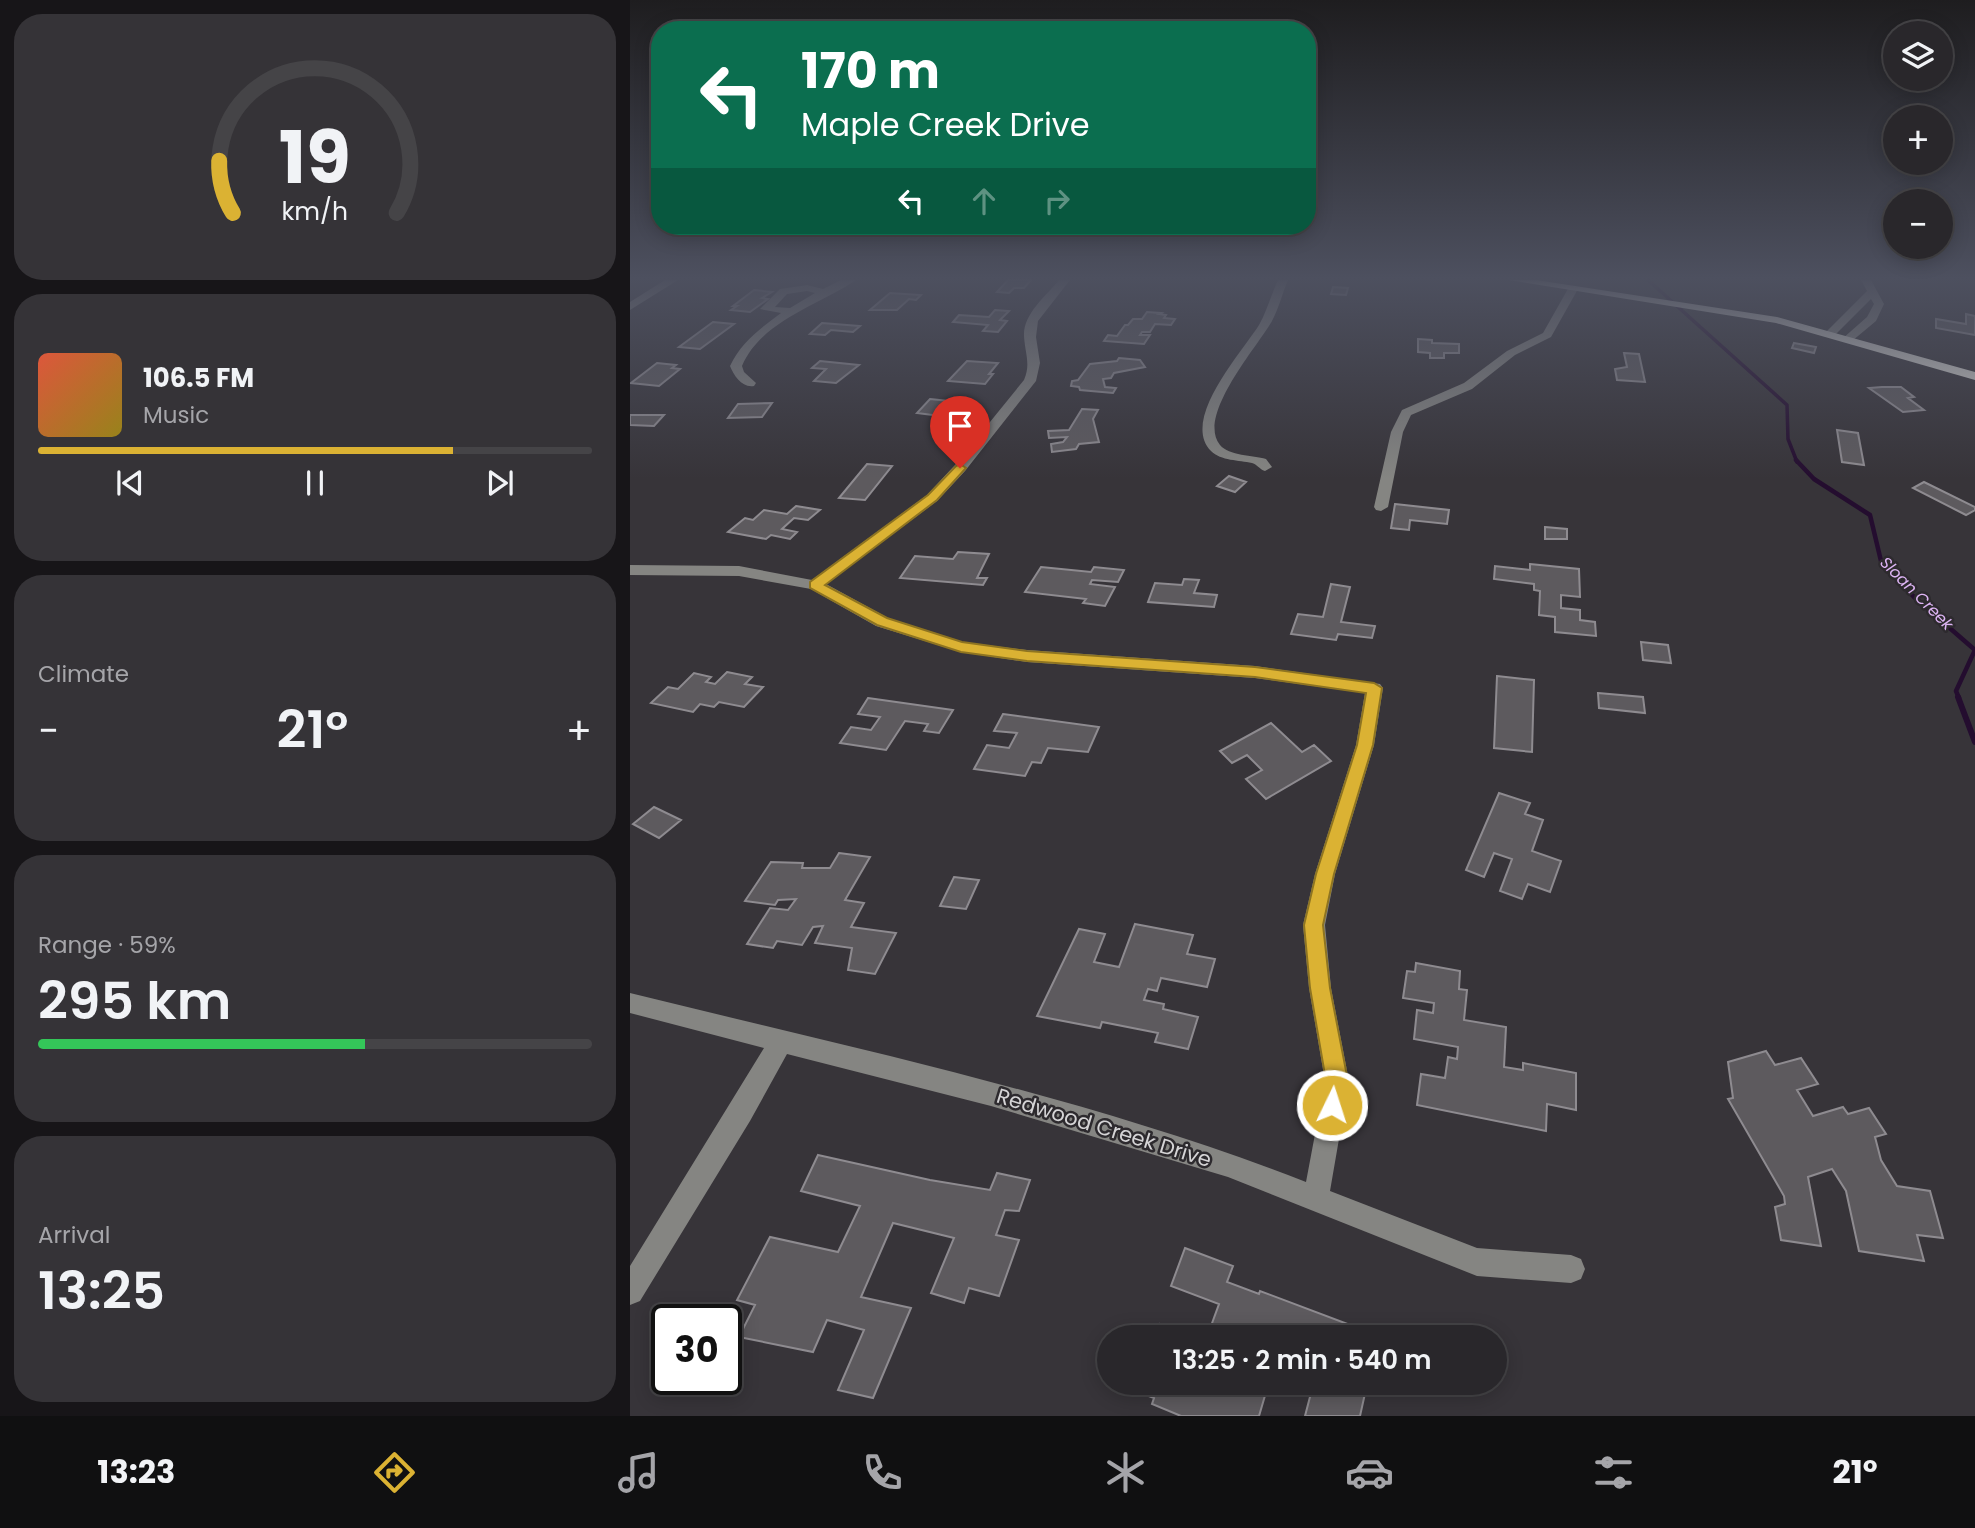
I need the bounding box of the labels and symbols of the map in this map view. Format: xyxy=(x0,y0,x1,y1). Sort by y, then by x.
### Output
pin xyxy=(930,396,990,468)
water label: Sloan Creek xyxy=(1875,551,1959,636)
position arrow xyxy=(1295,1068,1369,1142)
street label: Redwood Creek Drive xyxy=(993,1081,1215,1174)
speed limit sign: 30 xyxy=(651,1304,742,1395)

